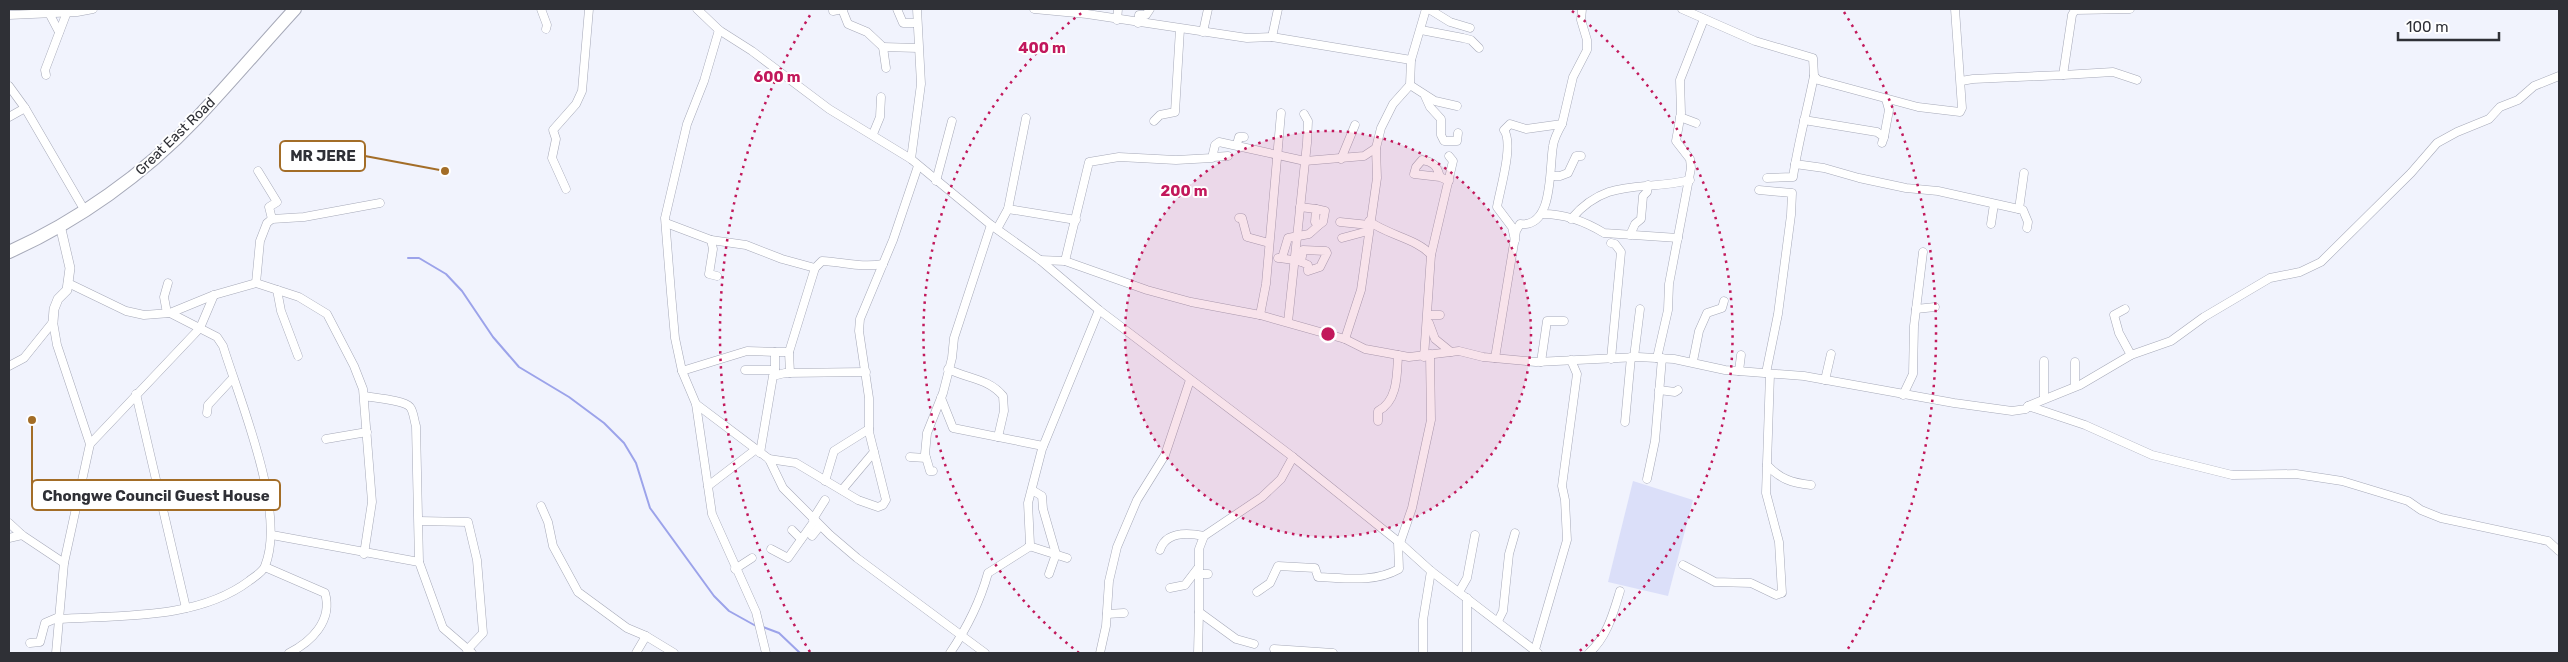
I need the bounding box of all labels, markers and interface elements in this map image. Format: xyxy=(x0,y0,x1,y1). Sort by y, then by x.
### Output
scale bar xyxy=(2398,10,2499,42)
text: 100 m xyxy=(2406,18,2448,36)
text: 400 m xyxy=(1018,39,1066,57)
text: 600 m xyxy=(753,68,801,86)
street label: Great East Road xyxy=(132,94,219,179)
callout: MR JERE xyxy=(280,141,365,171)
text: MR JERE xyxy=(290,147,356,165)
text: 200 m xyxy=(1160,182,1208,200)
centre of rings xyxy=(1319,325,1337,343)
callout: Chongwe Council Guest House xyxy=(32,480,280,510)
text: Chongwe Council Guest House xyxy=(42,487,270,505)

